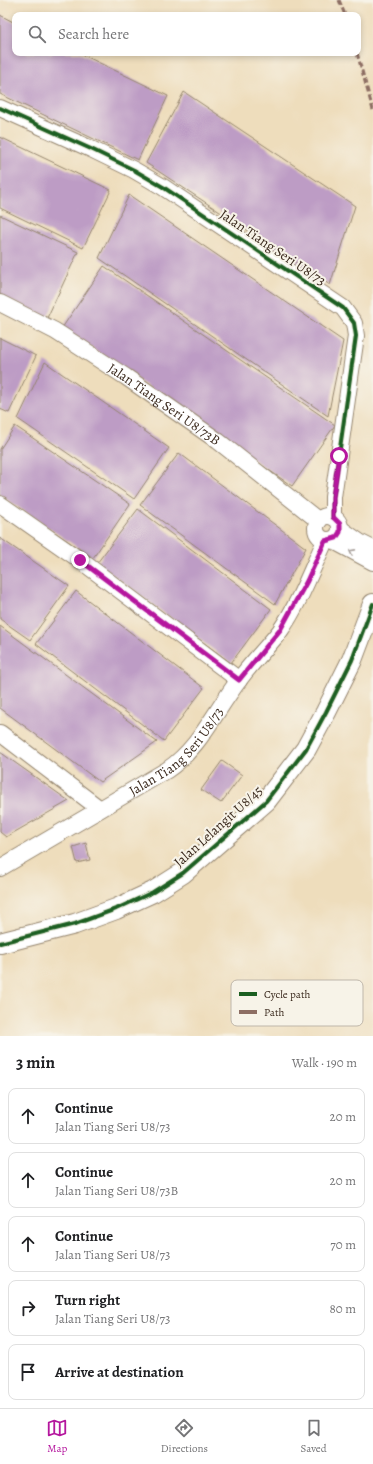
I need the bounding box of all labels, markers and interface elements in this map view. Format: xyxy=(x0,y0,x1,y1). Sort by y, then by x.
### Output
search box xyxy=(12,12,361,56)
icon: search xyxy=(26,23,48,45)
text: Search here xyxy=(58,24,129,44)
street label: Jalan Tiang Seri U8/73 xyxy=(216,205,330,290)
street label: Jalan Tiang Seri U8/73B xyxy=(104,359,224,450)
route start xyxy=(330,447,348,465)
one-way arrow xyxy=(349,549,356,557)
route end xyxy=(71,551,89,569)
street label: Jalan Tiang Seri U8/73 xyxy=(125,703,228,800)
street label: Jalan Lelangit U8/45 xyxy=(170,781,267,871)
legend xyxy=(231,980,363,1026)
text: Cycle path xyxy=(264,987,311,1002)
text: Path xyxy=(264,1005,285,1020)
text: 3 min xyxy=(16,1051,55,1074)
text: Walk · 190 m xyxy=(292,1054,357,1071)
text: Continue xyxy=(55,1098,113,1118)
icon: ahead xyxy=(17,1105,39,1127)
text: 20 m xyxy=(330,1108,356,1125)
text: Jalan Tiang Seri U8/73 xyxy=(55,1118,170,1135)
text: Continue xyxy=(55,1162,113,1182)
icon: ahead xyxy=(17,1169,39,1191)
text: 20 m xyxy=(330,1172,356,1189)
text: Jalan Tiang Seri U8/73B xyxy=(55,1182,178,1199)
text: Continue xyxy=(55,1226,113,1246)
icon: ahead xyxy=(17,1233,39,1255)
text: 70 m xyxy=(330,1236,356,1253)
text: Jalan Tiang Seri U8/73 xyxy=(55,1246,170,1263)
text: Turn right xyxy=(55,1290,120,1310)
icon: right xyxy=(17,1297,39,1319)
text: 80 m xyxy=(329,1300,356,1317)
text: Jalan Tiang Seri U8/73 xyxy=(55,1310,170,1327)
icon: arrive xyxy=(17,1361,39,1383)
text: Arrive at destination xyxy=(55,1362,184,1382)
tab: Map xyxy=(46,1417,68,1456)
tab: Directions xyxy=(161,1417,208,1456)
tab: Saved xyxy=(301,1417,327,1456)

